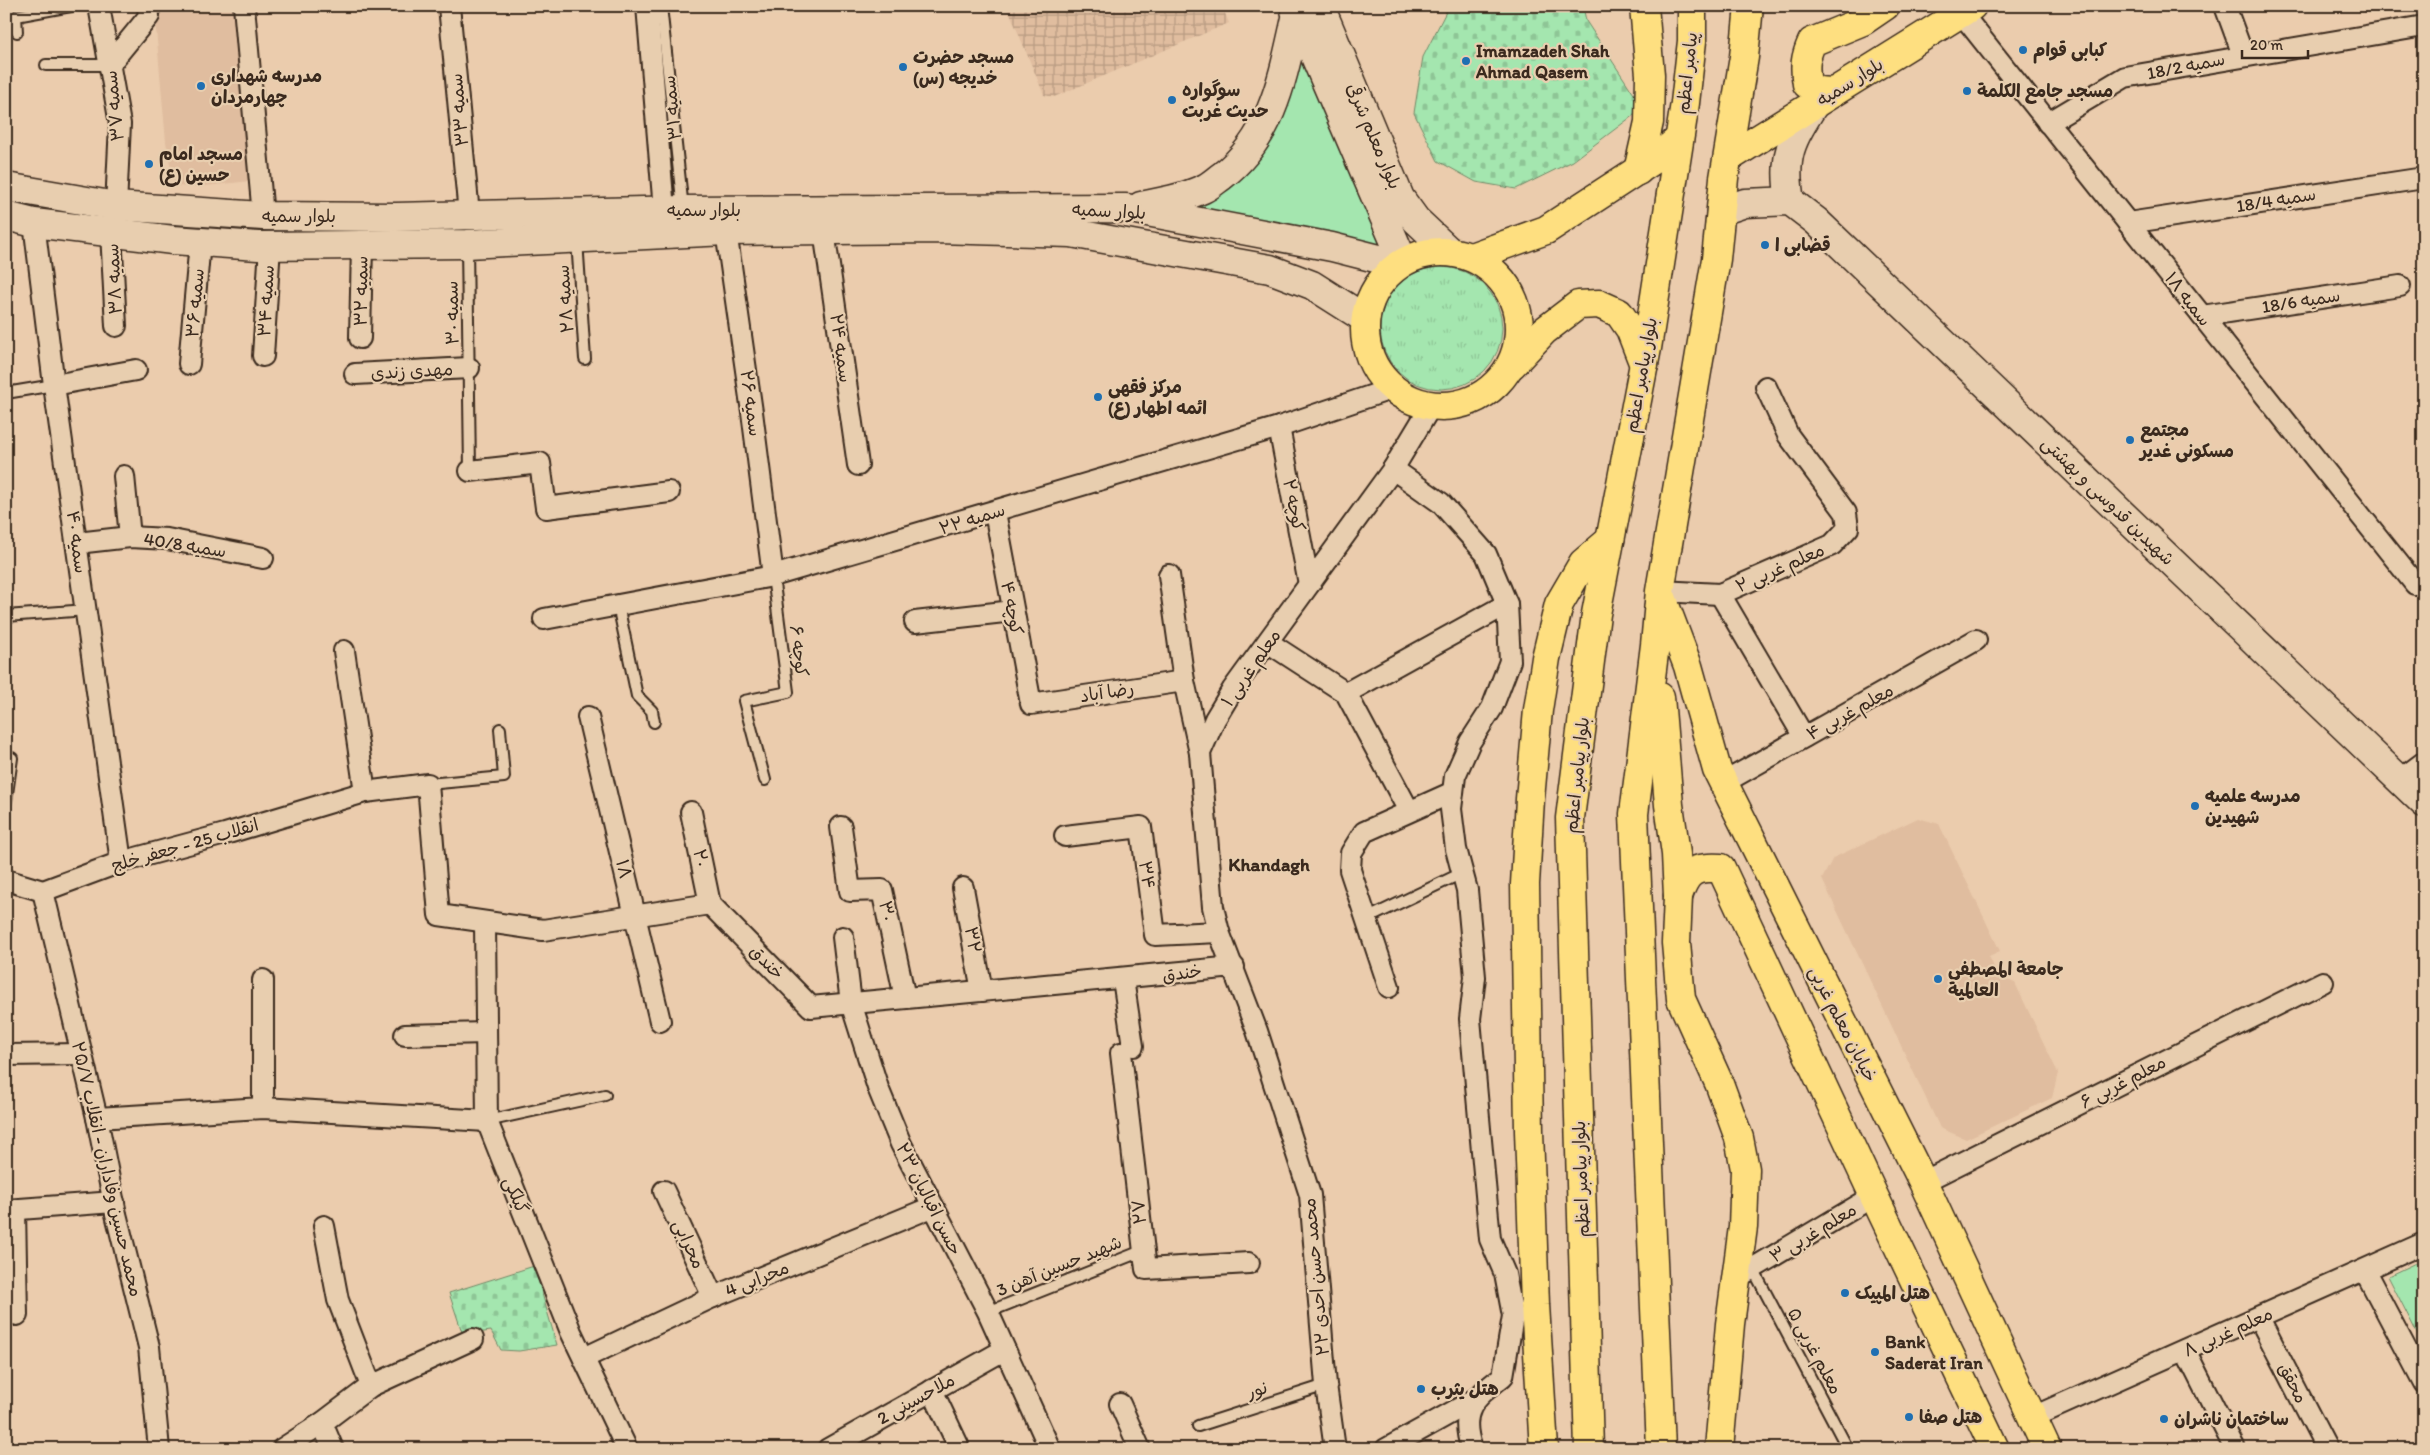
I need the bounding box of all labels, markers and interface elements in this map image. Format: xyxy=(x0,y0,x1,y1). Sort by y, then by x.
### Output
scale bar xyxy=(2242,28,2309,60)
street label: پیامبر اعظم xyxy=(1672,31,1705,115)
text: 20 m xyxy=(2250,36,2284,54)
place label: کبابی قوام xyxy=(2033,39,2107,64)
place label: Imamzadeh Shah Ahmad Qasem xyxy=(1475,40,1610,83)
marker: کبابی قوام xyxy=(2017,44,2029,56)
place label: مسجد حضرت خدیجه (س) xyxy=(913,46,1014,89)
street label: سمیه 18/2 xyxy=(2145,48,2227,84)
street label: بلوار سمیه xyxy=(1813,53,1887,111)
marker: Imamzadeh Shah Ahmad Qasem xyxy=(1460,55,1472,67)
marker: مسجد حضرت خدیجه (س) xyxy=(897,61,909,73)
place label: مدرسه شهداری چهارمردان xyxy=(211,65,322,108)
street label: سمیه ۳۷ xyxy=(99,69,129,143)
street label: سمیه ۳۳ xyxy=(445,73,473,147)
street label: سمیه ۳۱ xyxy=(658,74,686,142)
place label: سوگواره حدیث غربت xyxy=(1182,79,1269,122)
street label: بلوار معلم شرقی xyxy=(1339,79,1407,194)
marker: مدرسه شهداری چهارمردان xyxy=(195,80,207,92)
place label: مسجد جامع الکلمة xyxy=(1977,80,2113,104)
marker: مسجد جامع الکلمة xyxy=(1961,85,1973,97)
marker: سوگواره حدیث غربت xyxy=(1166,94,1178,106)
place label: مسجد امام حسین (ع) xyxy=(159,143,243,187)
marker: مسجد امام حسین (ع) xyxy=(143,158,155,170)
street label: سمیه 18/4 xyxy=(2235,183,2317,217)
street label: بلوار سمیه xyxy=(1071,198,1147,224)
street label: بلوار سمیه xyxy=(667,199,741,221)
street label: بلوار سمیه xyxy=(262,205,336,227)
place label: قضابی ا xyxy=(1775,234,1831,257)
marker: قضابی ا xyxy=(1759,239,1771,251)
street label: سمیه ۳۸ xyxy=(101,243,127,315)
street label: سمیه ۳۲ xyxy=(349,255,373,327)
street label: سمیه ۳۴ xyxy=(253,264,279,338)
street label: سمیه ۲۸ xyxy=(552,264,578,334)
street label: سمیه ۳۶ xyxy=(181,267,209,339)
street label: سمیه ۱۸ xyxy=(2160,267,2216,331)
street label: سمیه ۳۰ xyxy=(440,281,464,345)
street label: سمیه 18/6 xyxy=(2260,284,2342,318)
street label: سمیه ۲۴ xyxy=(825,312,857,384)
street label: بلوار پیامبر اعظم xyxy=(1620,316,1665,435)
street label: مهدی زندی xyxy=(370,358,454,384)
street label: سمیه ۲۶ xyxy=(735,368,767,438)
place label: مرکز فقهی ائمه اطهار (ع) xyxy=(1108,376,1207,420)
marker: مرکز فقهی ائمه اطهار (ع) xyxy=(1092,391,1104,403)
place label: مجتمع مسکونی غدیر xyxy=(2138,419,2234,463)
street label: شهیدین قدوسی و بهشتی xyxy=(2037,432,2179,570)
marker: مجتمع مسکونی غدیر xyxy=(2124,434,2136,446)
street label: کوچه ۲ xyxy=(1277,477,1310,534)
street label: سمیه ۲۲ xyxy=(936,499,1008,539)
street label: سمیه ۴۰ xyxy=(62,509,92,575)
street label: سمیه 40/8 xyxy=(142,528,228,562)
street label: معلم غربی ۲ xyxy=(1732,539,1829,600)
street label: کوچه ۴ xyxy=(995,579,1028,637)
street label: کوچه ۶ xyxy=(784,624,813,678)
street label: معلم غربی ۱ xyxy=(1216,625,1288,713)
street label: رضا آباد xyxy=(1078,677,1136,707)
street label: معلم غربی ۴ xyxy=(1802,679,1899,748)
street label: بلوار پیامبر اعظم xyxy=(1560,716,1597,835)
place label: مدرسه علمیه شهیدین xyxy=(2205,785,2301,828)
marker: مدرسه علمیه شهیدین xyxy=(2189,800,2201,812)
street label: انقلاب 25 - جعفر خلج xyxy=(109,813,262,878)
street label: ۲۰ xyxy=(688,847,714,869)
district label: Khandagh xyxy=(1228,853,1310,876)
street label: ۱۸ xyxy=(611,857,637,881)
street label: ۳۴ xyxy=(1134,859,1160,891)
street label: ۳۰ xyxy=(874,899,900,923)
street label: ۳۲ xyxy=(960,925,986,955)
street label: خندق xyxy=(745,940,789,984)
place label: جامعة المصطفی العالمیة xyxy=(1948,958,2064,1001)
street label: خندق xyxy=(1161,960,1203,986)
street label: خیابان معلم غربی xyxy=(1802,962,1882,1087)
marker: جامعة المصطفی العالمیة xyxy=(1932,973,1944,985)
street label: محمد حسین وفاداران - انقلاب ۲۵/۷ xyxy=(67,1039,147,1299)
street label: معلم غربی ۶ xyxy=(2076,1051,2171,1116)
street label: بلوار پیامبر اعظم xyxy=(1568,1120,1597,1238)
street label: ۲۳ حسن اقبالیان xyxy=(891,1139,967,1259)
street label: گیلکی xyxy=(499,1173,533,1217)
street label: ۲۲ محمد حسن احدی xyxy=(1298,1197,1334,1357)
street label: ۲۷ xyxy=(1127,1198,1151,1226)
street label: معلم غربی ۳ xyxy=(1765,1198,1862,1270)
street label: محرابی xyxy=(668,1216,710,1272)
street label: شهید حسین آهن 3 xyxy=(993,1231,1125,1301)
street label: محرابی 4 xyxy=(722,1256,792,1302)
place label: هتل المپیک xyxy=(1855,1282,1930,1305)
marker: هتل المپیک xyxy=(1839,1287,1851,1299)
street label: معلم غربی ۸ xyxy=(2180,1303,2277,1364)
street label: معلم غربی ۵ xyxy=(1780,1304,1847,1400)
place label: Bank Saderat Iran xyxy=(1885,1331,1983,1374)
marker: Bank Saderat Iran xyxy=(1869,1346,1881,1358)
street label: محقق xyxy=(2274,1359,2312,1407)
street label: ملاحسینی 2 xyxy=(873,1369,959,1429)
street label: نور xyxy=(1243,1376,1270,1404)
place label: هتل یثرب xyxy=(1431,1378,1499,1400)
marker: هتل یثرب xyxy=(1415,1383,1427,1395)
place label: هتل صفا xyxy=(1919,1406,1983,1428)
place label: ساختمان ناشران xyxy=(2174,1408,2289,1430)
marker: هتل صفا xyxy=(1903,1411,1915,1423)
marker: ساختمان ناشران xyxy=(2158,1413,2170,1425)

